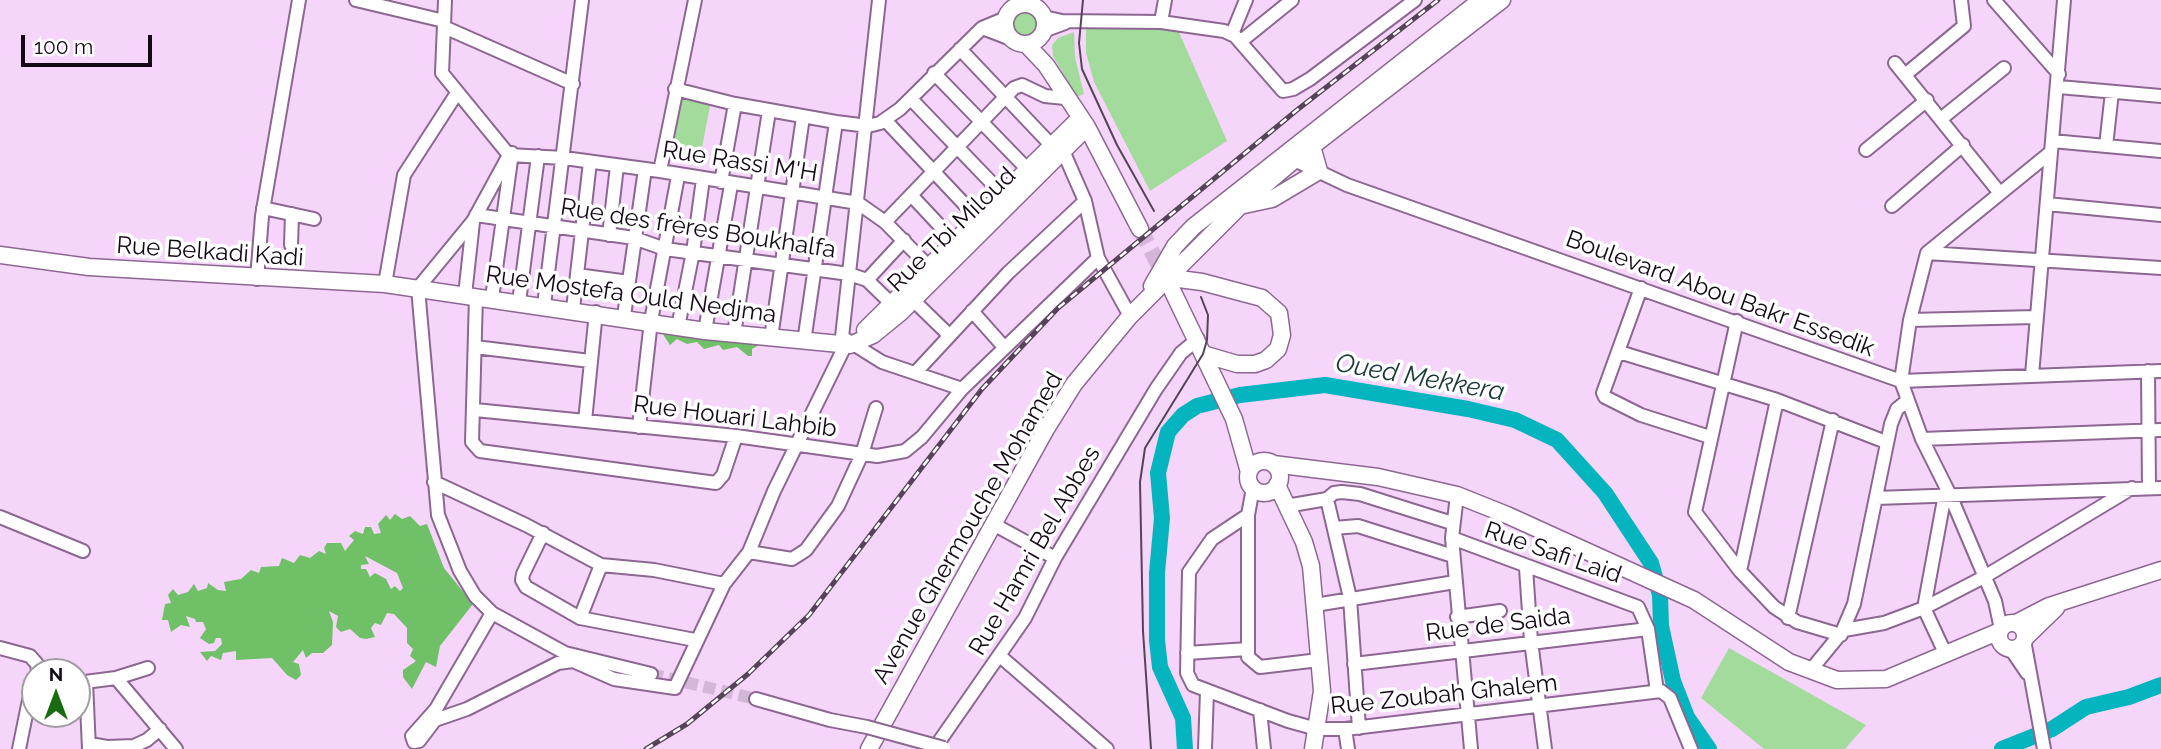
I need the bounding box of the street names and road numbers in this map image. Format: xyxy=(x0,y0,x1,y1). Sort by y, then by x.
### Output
street label: Rue Rassi M'H xyxy=(660,136,820,188)
street label: Rue Tbi Miloud xyxy=(882,162,1022,298)
street label: Rue des frères Boukhalfa xyxy=(558,193,838,265)
street label: Boulevard Abou Bakr Essedik xyxy=(1562,225,1878,363)
street label: Rue Belkadi Kadi xyxy=(116,231,304,273)
street label: Rue Mostefa Ould Nedjma xyxy=(484,260,778,330)
street label: Avenue Ghermouche Mohamed xyxy=(867,367,1069,689)
street label: Rue Houari Lahbib xyxy=(632,390,838,444)
street label: Rue Hamri Bel Abbes xyxy=(963,441,1107,661)
street label: Rue Safi Laid xyxy=(1481,516,1625,590)
street label: Rue de Saida xyxy=(1424,602,1572,648)
street label: Rue Zoubah Ghalem xyxy=(1329,669,1559,721)

